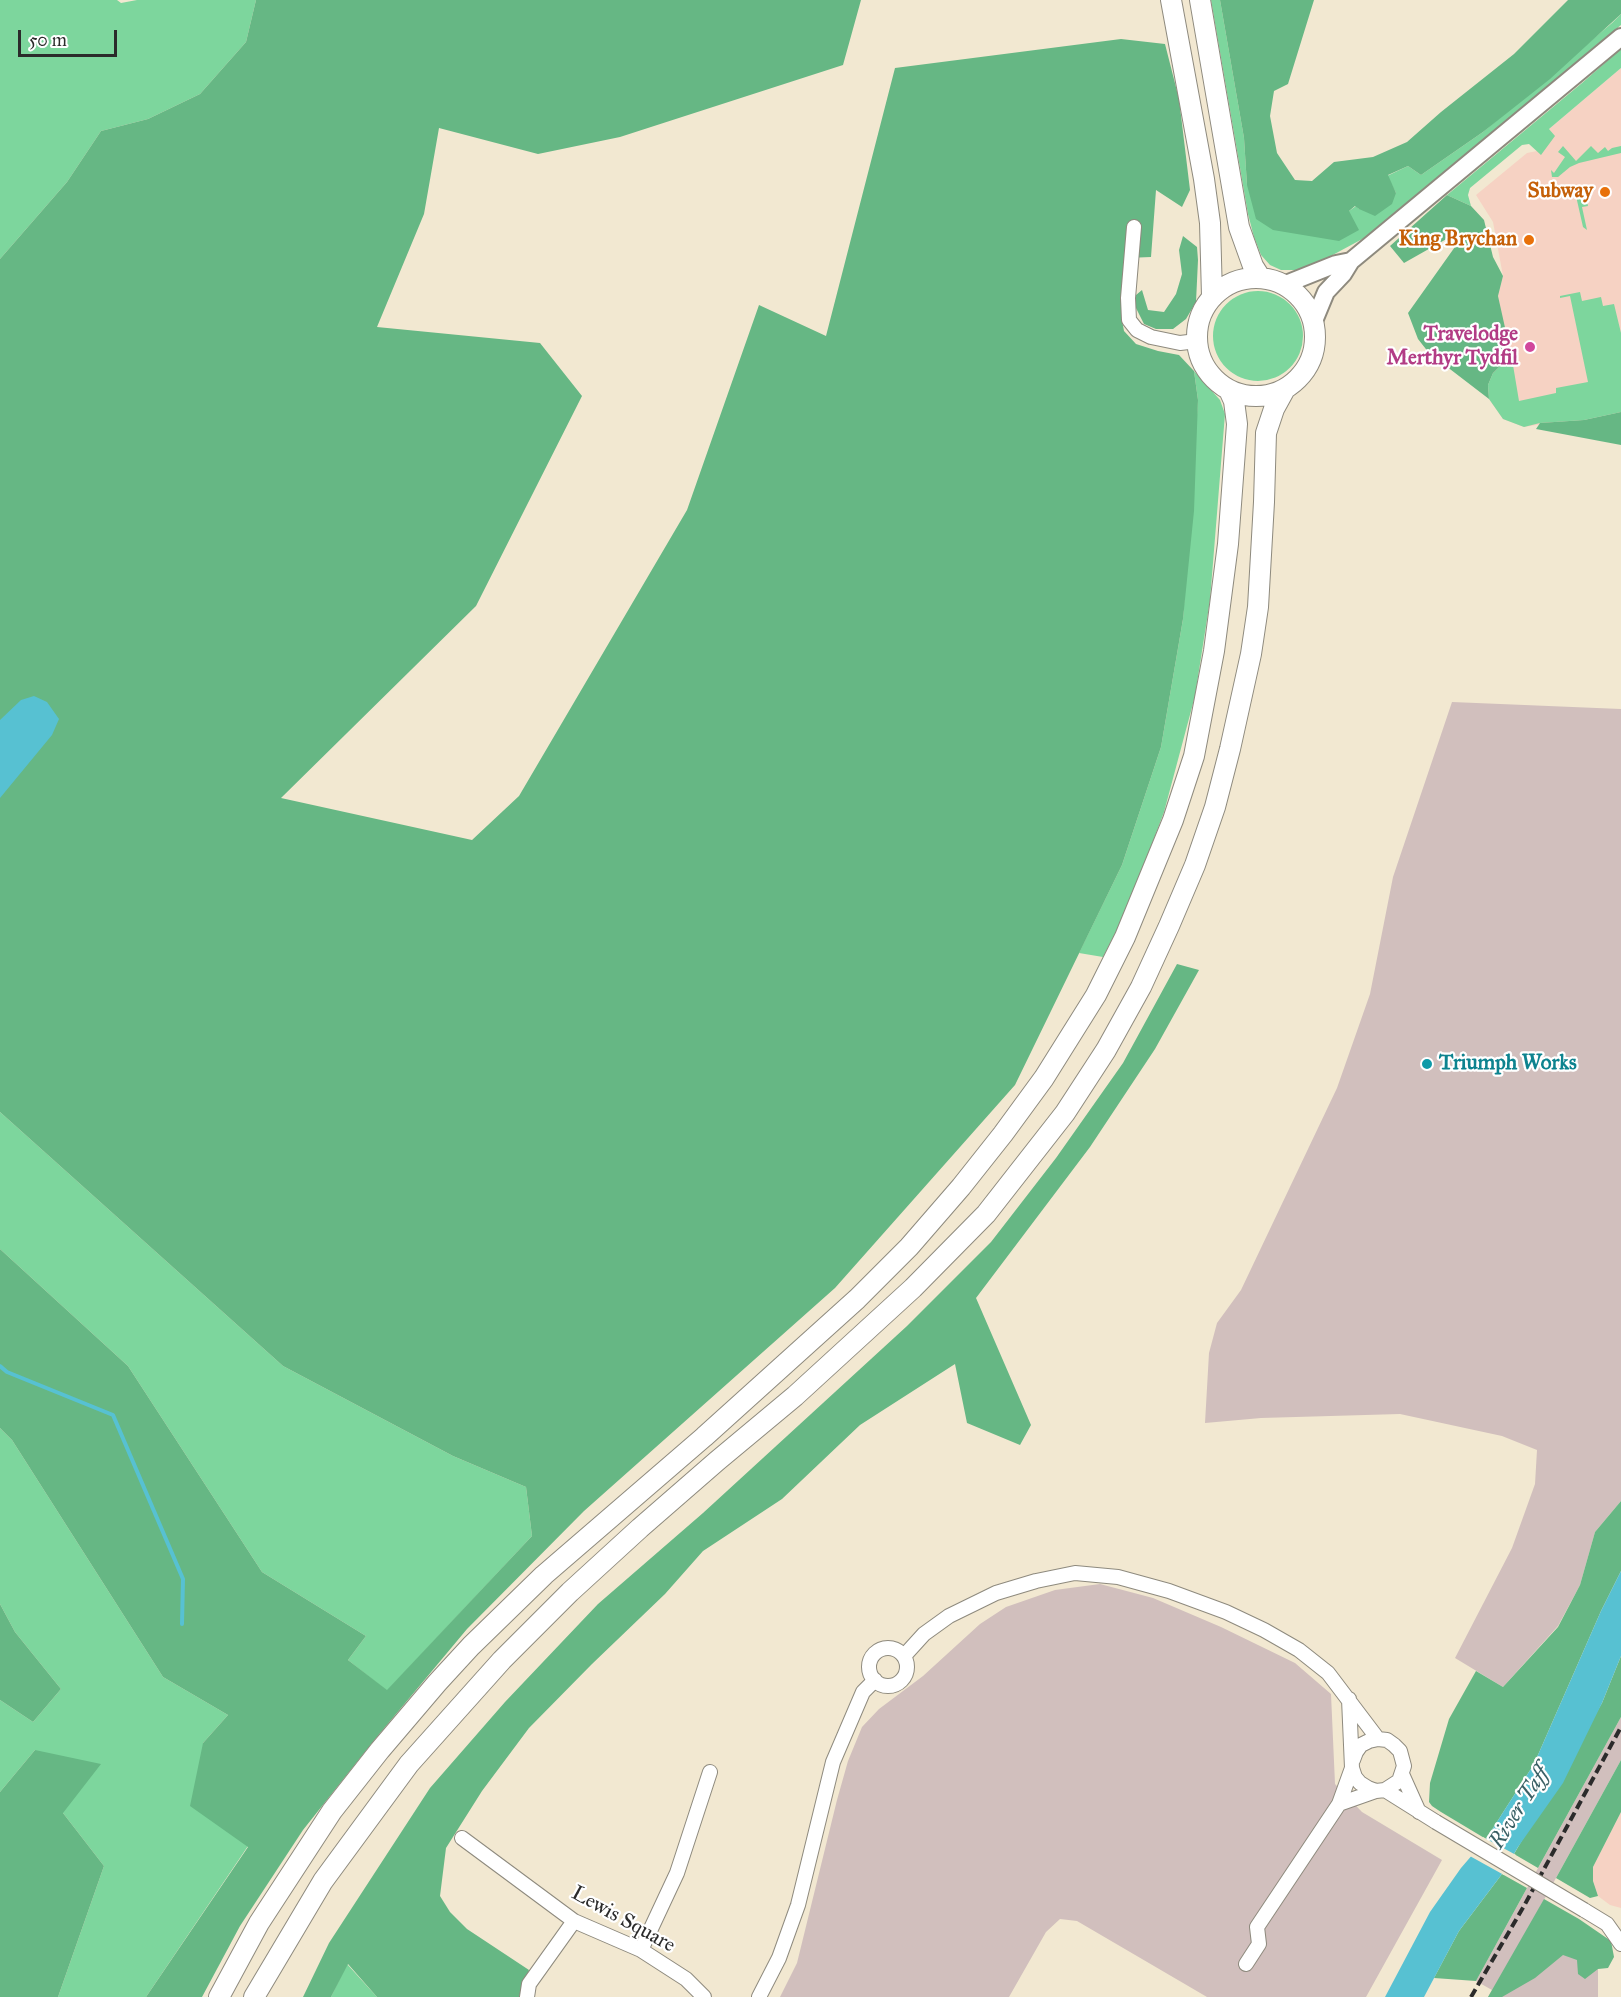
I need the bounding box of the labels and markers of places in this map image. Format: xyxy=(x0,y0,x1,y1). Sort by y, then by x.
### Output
place label: Subway xyxy=(1528,179,1593,205)
marker: Subway xyxy=(1598,185,1612,199)
place label: King Brychan xyxy=(1399,227,1517,253)
marker: King Brychan xyxy=(1522,233,1536,247)
place label: Travelodge Merthyr Tydfil xyxy=(1387,322,1518,372)
marker: Travelodge Merthyr Tydfil xyxy=(1523,340,1537,354)
place label: Triumph Works xyxy=(1439,1051,1577,1077)
marker: Triumph Works xyxy=(1420,1057,1434,1071)

